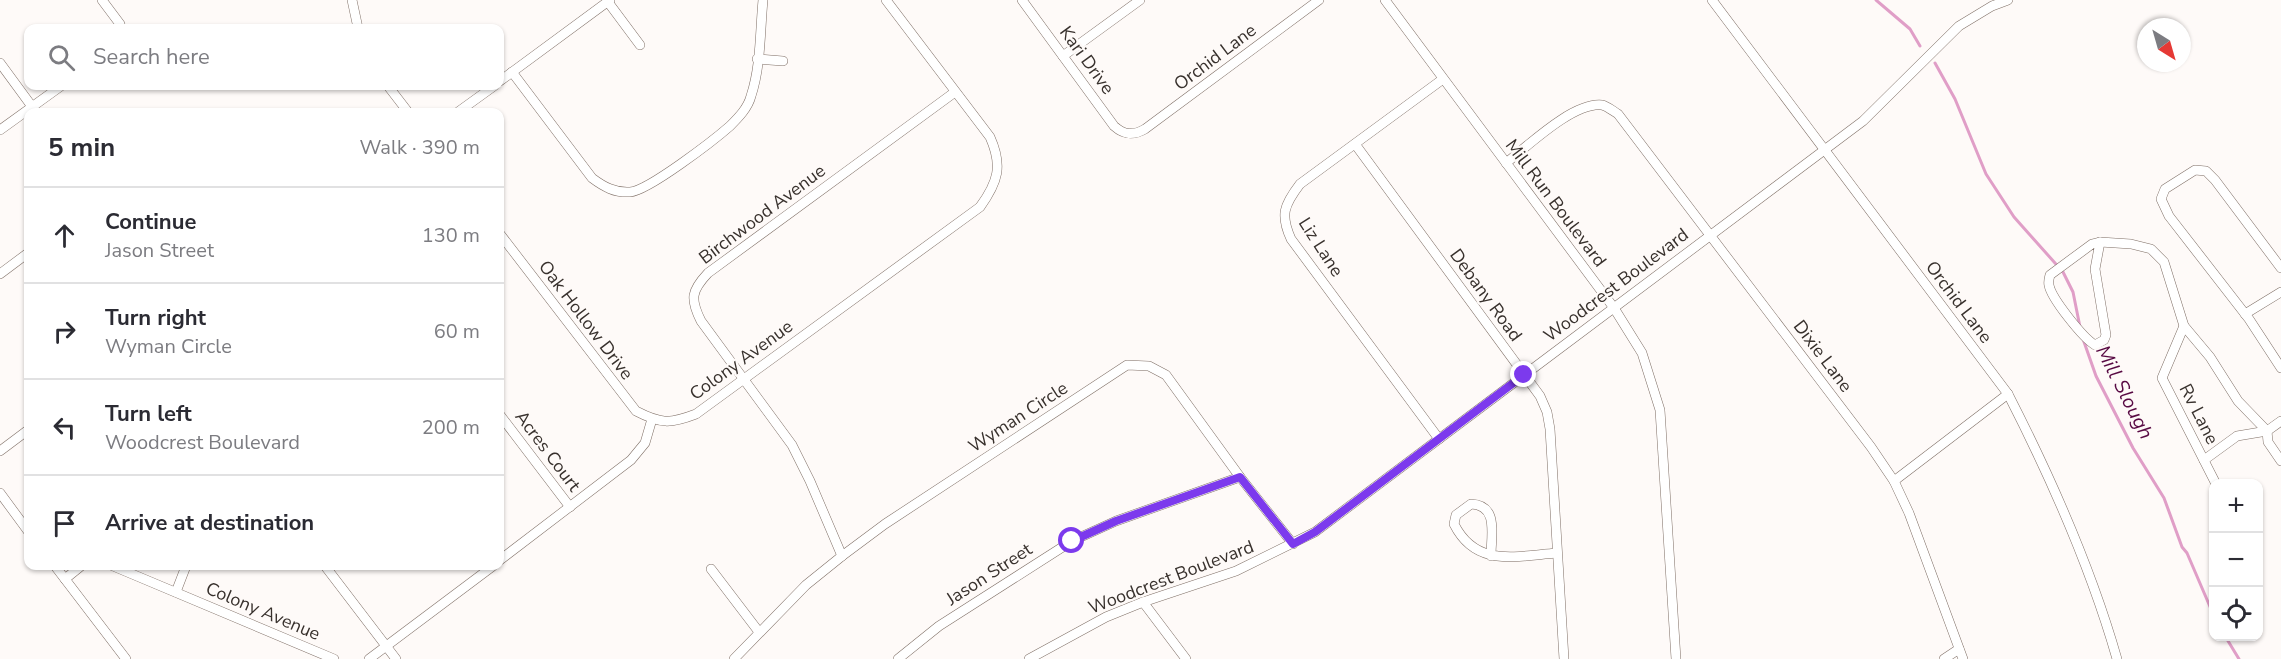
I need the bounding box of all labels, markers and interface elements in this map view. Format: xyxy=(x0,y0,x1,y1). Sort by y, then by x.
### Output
street label: Orchid Lane xyxy=(1169,18,1261,96)
north arrow xyxy=(2137,18,2191,72)
street label: Kari Drive xyxy=(1054,21,1120,99)
search box xyxy=(24,24,504,90)
icon: search xyxy=(45,41,78,74)
text: Search here xyxy=(93,42,210,72)
text: 5 min xyxy=(48,130,115,165)
text: Walk · 390 m xyxy=(360,134,480,161)
street label: Mill Run Boulevard xyxy=(1500,134,1612,272)
street label: Birchwood Avenue xyxy=(694,159,830,269)
text: Continue xyxy=(105,207,196,237)
street label: Liz Lane xyxy=(1293,213,1349,281)
icon: ahead xyxy=(48,219,81,252)
text: 130 m xyxy=(422,222,480,249)
street label: Woodcrest Boulevard xyxy=(1539,223,1693,347)
text: Jason Street xyxy=(105,237,214,264)
street label: Debany Road xyxy=(1444,244,1528,346)
street label: Oak Hollow Drive xyxy=(533,255,639,385)
street label: Orchid Lane xyxy=(1920,256,1998,348)
text: Turn right xyxy=(105,303,206,333)
street label: Colony Avenue xyxy=(685,314,797,406)
icon: right xyxy=(48,315,81,348)
street label: Dixie Lane xyxy=(1788,315,1858,397)
text: 60 m xyxy=(434,318,480,345)
text: Wyman Circle xyxy=(105,333,232,360)
water label: Mill Slough xyxy=(2089,341,2160,444)
route end xyxy=(1510,361,1536,387)
street label: Wyman Circle xyxy=(964,376,1072,458)
street label: Rv Lane xyxy=(2174,380,2224,448)
text: Turn left xyxy=(105,399,192,429)
street label: Acres Court xyxy=(510,406,587,497)
icon: left xyxy=(48,411,81,444)
text: 200 m xyxy=(422,414,480,441)
text: Woodcrest Boulevard xyxy=(105,429,300,456)
map controls xyxy=(2209,479,2263,641)
button: + xyxy=(2209,479,2263,533)
icon: arrive xyxy=(48,507,81,540)
text: Arrive at destination xyxy=(105,508,314,538)
route start xyxy=(1058,527,1084,553)
button: − xyxy=(2209,533,2263,587)
street label: Woodcrest Boulevard xyxy=(1085,534,1257,620)
street label: Jason Street xyxy=(941,537,1037,611)
street label: Colony Avenue xyxy=(202,576,324,646)
button: locate xyxy=(2209,587,2263,641)

